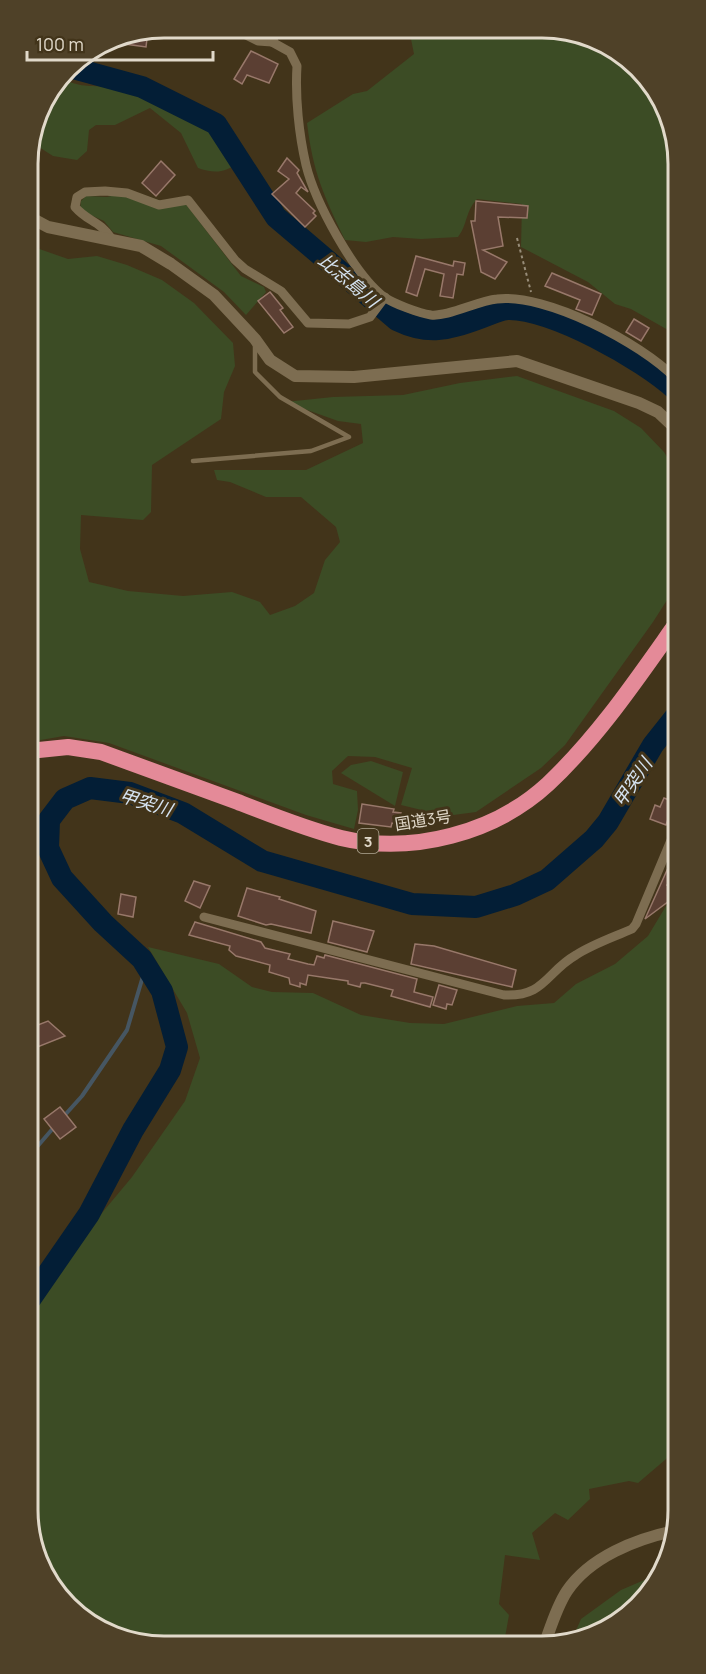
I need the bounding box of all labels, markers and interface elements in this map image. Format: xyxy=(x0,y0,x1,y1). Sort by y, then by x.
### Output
scale bar xyxy=(27,24,213,62)
text: 100 m xyxy=(36,32,84,56)
water label: 比志島川 xyxy=(314,248,386,314)
water label: 甲突川 xyxy=(607,751,658,811)
water label: 甲突川 xyxy=(117,783,177,822)
street label: 国道3号 xyxy=(393,805,453,835)
road number: 3 xyxy=(358,829,378,853)

